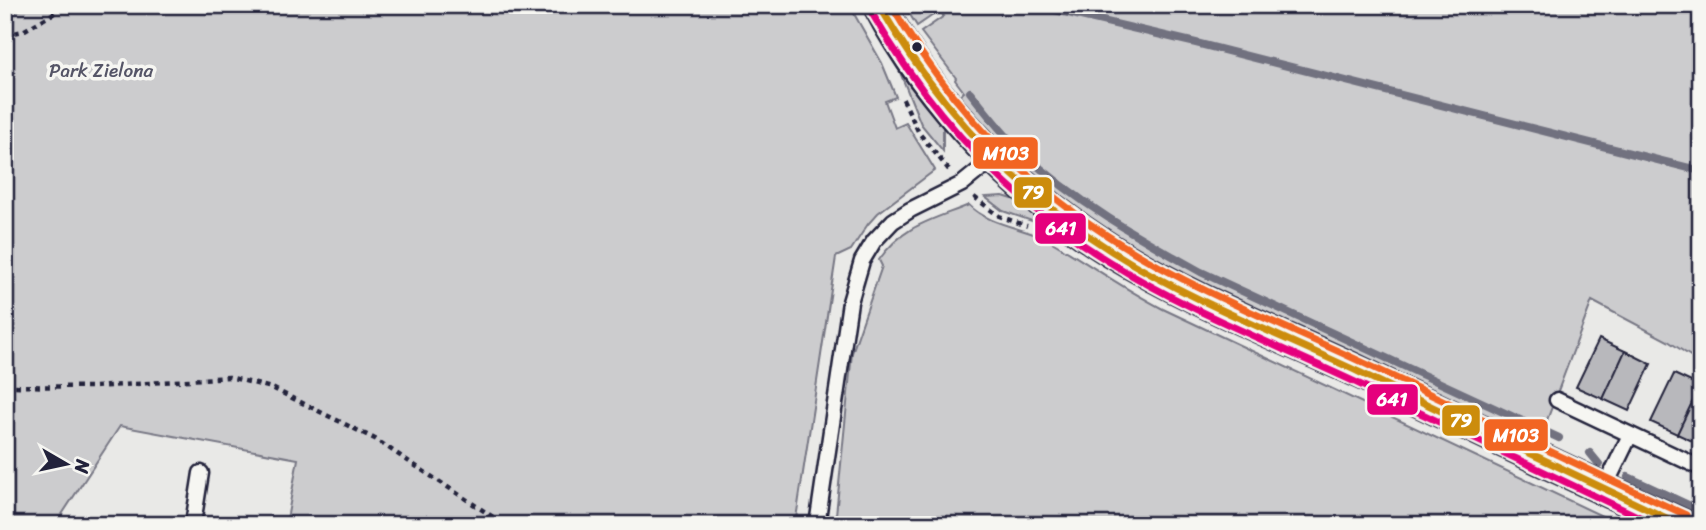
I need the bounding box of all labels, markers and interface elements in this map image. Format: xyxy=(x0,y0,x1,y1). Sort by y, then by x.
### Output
unlabelled marker xyxy=(910,40,924,54)
park label: Park Zielona xyxy=(49,54,154,87)
line badge: M103 xyxy=(972,136,1039,170)
text: M103 xyxy=(982,137,1030,170)
line badge: 79 xyxy=(1013,176,1053,209)
text: 79 xyxy=(1022,176,1045,209)
line badge: 641 xyxy=(1034,212,1087,245)
text: 641 xyxy=(1045,212,1076,245)
line badge: 641 xyxy=(1366,383,1419,416)
text: 641 xyxy=(1376,383,1407,416)
line badge: 79 xyxy=(1441,404,1481,437)
text: 79 xyxy=(1450,404,1473,437)
line badge: M103 xyxy=(1483,418,1549,452)
text: M103 xyxy=(1492,419,1540,452)
north arrow xyxy=(32,428,102,498)
text: N xyxy=(65,457,100,476)

